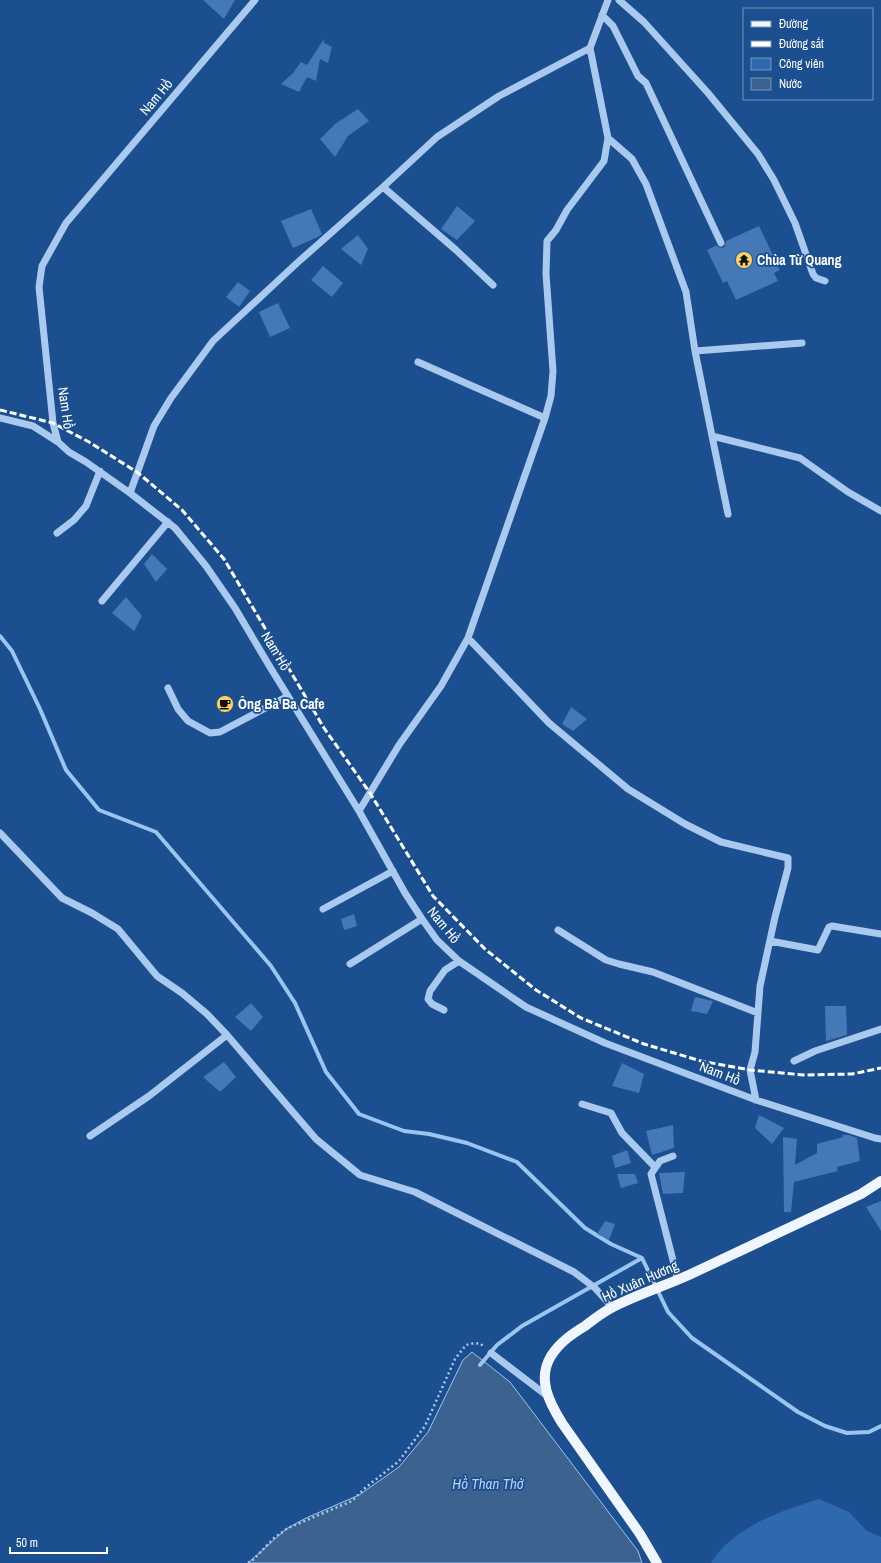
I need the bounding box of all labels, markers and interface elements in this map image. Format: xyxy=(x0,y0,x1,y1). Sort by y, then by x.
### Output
legend xyxy=(743,8,873,100)
text: Đường xyxy=(779,16,809,32)
text: Đường sắt xyxy=(779,36,824,52)
text: Công viên xyxy=(779,56,824,72)
street label: Nam Hồ xyxy=(136,75,176,119)
text: Nước xyxy=(779,76,802,92)
temple icon: Chùa Từ Quang xyxy=(734,250,754,270)
place label: Chùa Từ Quang xyxy=(757,251,842,269)
street label: Nam Hồ xyxy=(54,386,78,430)
street label: Nam Hồ xyxy=(257,628,295,674)
cafe icon: Ông Bà Ba Cafe xyxy=(215,694,235,714)
place label: Ông Bà Ba Cafe xyxy=(238,695,325,713)
street label: Nam Hồ xyxy=(424,903,464,947)
street label: Nam Hồ xyxy=(697,1057,743,1089)
street label: Hồ Xuân Hương xyxy=(599,1256,682,1306)
water label: Hồ Than Thở xyxy=(452,1473,525,1494)
scale bar xyxy=(10,1529,107,1555)
text: 50 m xyxy=(16,1535,38,1551)

